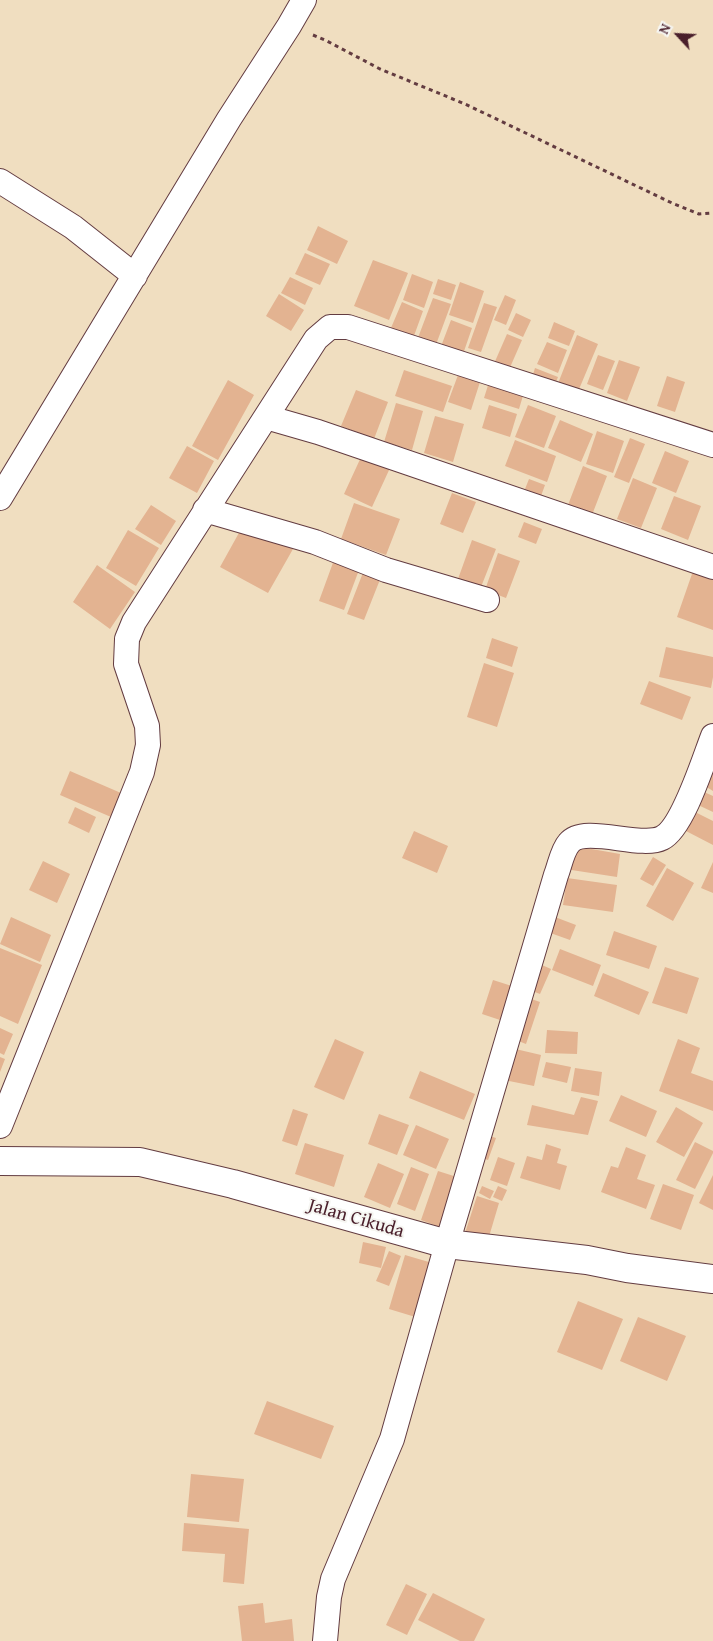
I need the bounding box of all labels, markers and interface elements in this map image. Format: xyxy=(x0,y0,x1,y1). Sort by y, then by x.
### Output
north arrow xyxy=(653,10,703,60)
text: N xyxy=(653,20,675,37)
street label: Jalan Cikuda xyxy=(305,1194,407,1244)

